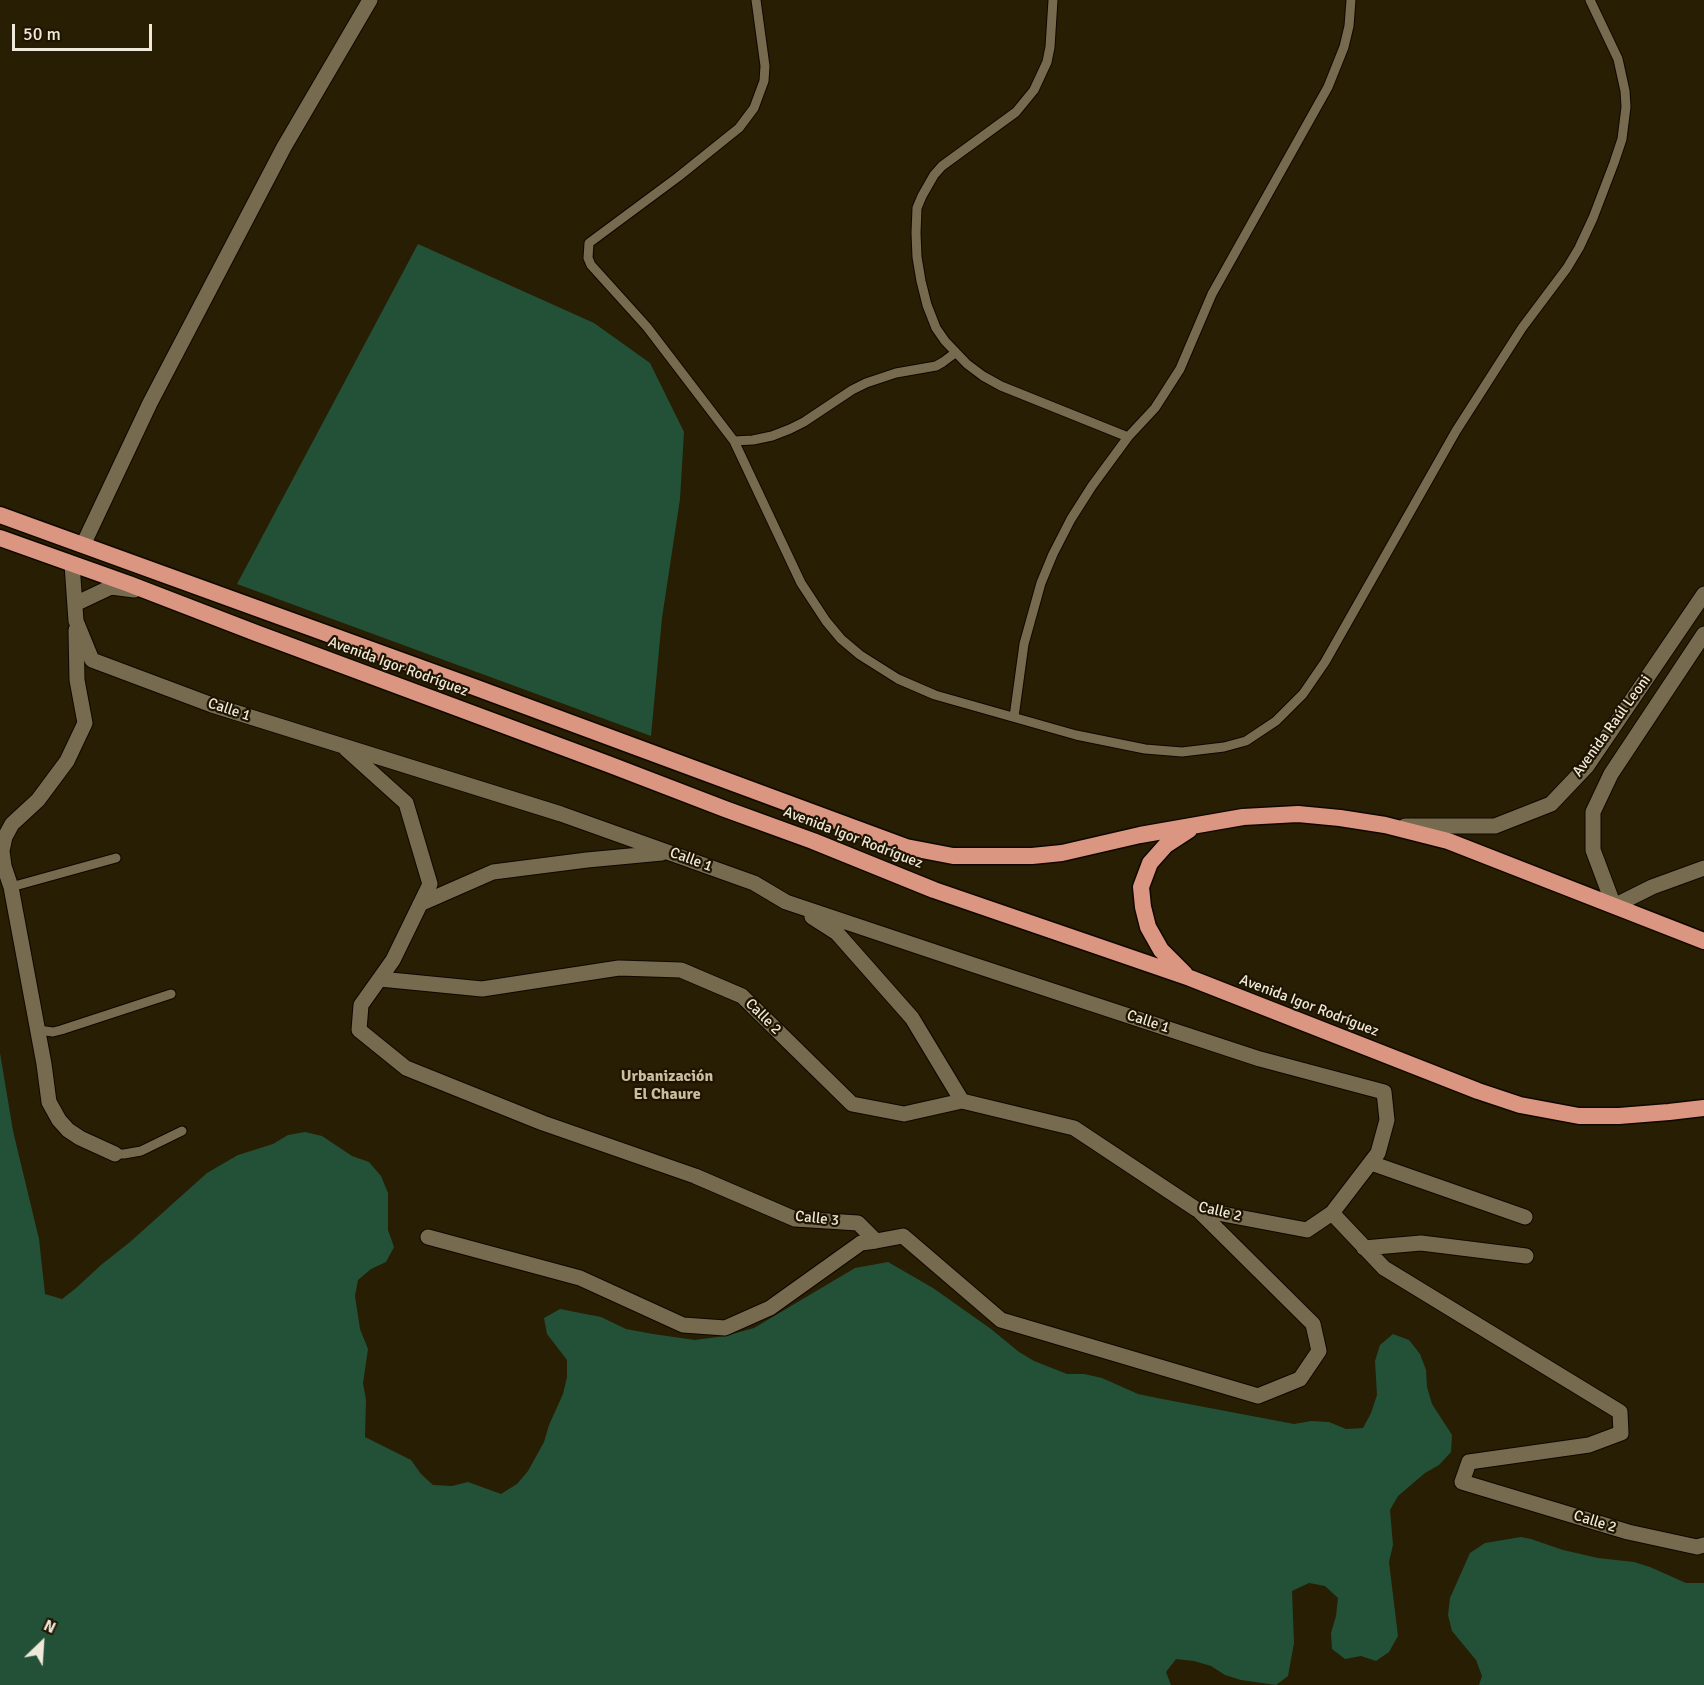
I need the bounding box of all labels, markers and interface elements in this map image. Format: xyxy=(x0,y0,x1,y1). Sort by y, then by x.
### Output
scale bar xyxy=(15,12,154,50)
text: 50 m xyxy=(23,23,61,45)
street label: Avenida Igor Rodríguez xyxy=(325,633,471,701)
street label: Avenida Raúl Leoni xyxy=(1569,672,1655,780)
street label: Calle 1 xyxy=(205,695,253,725)
street label: Avenida Igor Rodríguez xyxy=(781,803,925,873)
street label: Calle 1 xyxy=(667,844,715,876)
street label: Avenida Igor Rodríguez xyxy=(1237,971,1381,1041)
street label: Calle 2 xyxy=(741,995,785,1039)
street label: Calle 1 xyxy=(1124,1007,1172,1037)
district label: Urbanización El Chaure xyxy=(621,1067,713,1105)
street label: Calle 2 xyxy=(1197,1198,1243,1226)
street label: Calle 3 xyxy=(794,1208,840,1230)
street label: Calle 2 xyxy=(1571,1507,1619,1537)
north arrow xyxy=(12,1613,72,1673)
text: N xyxy=(40,1615,59,1638)

